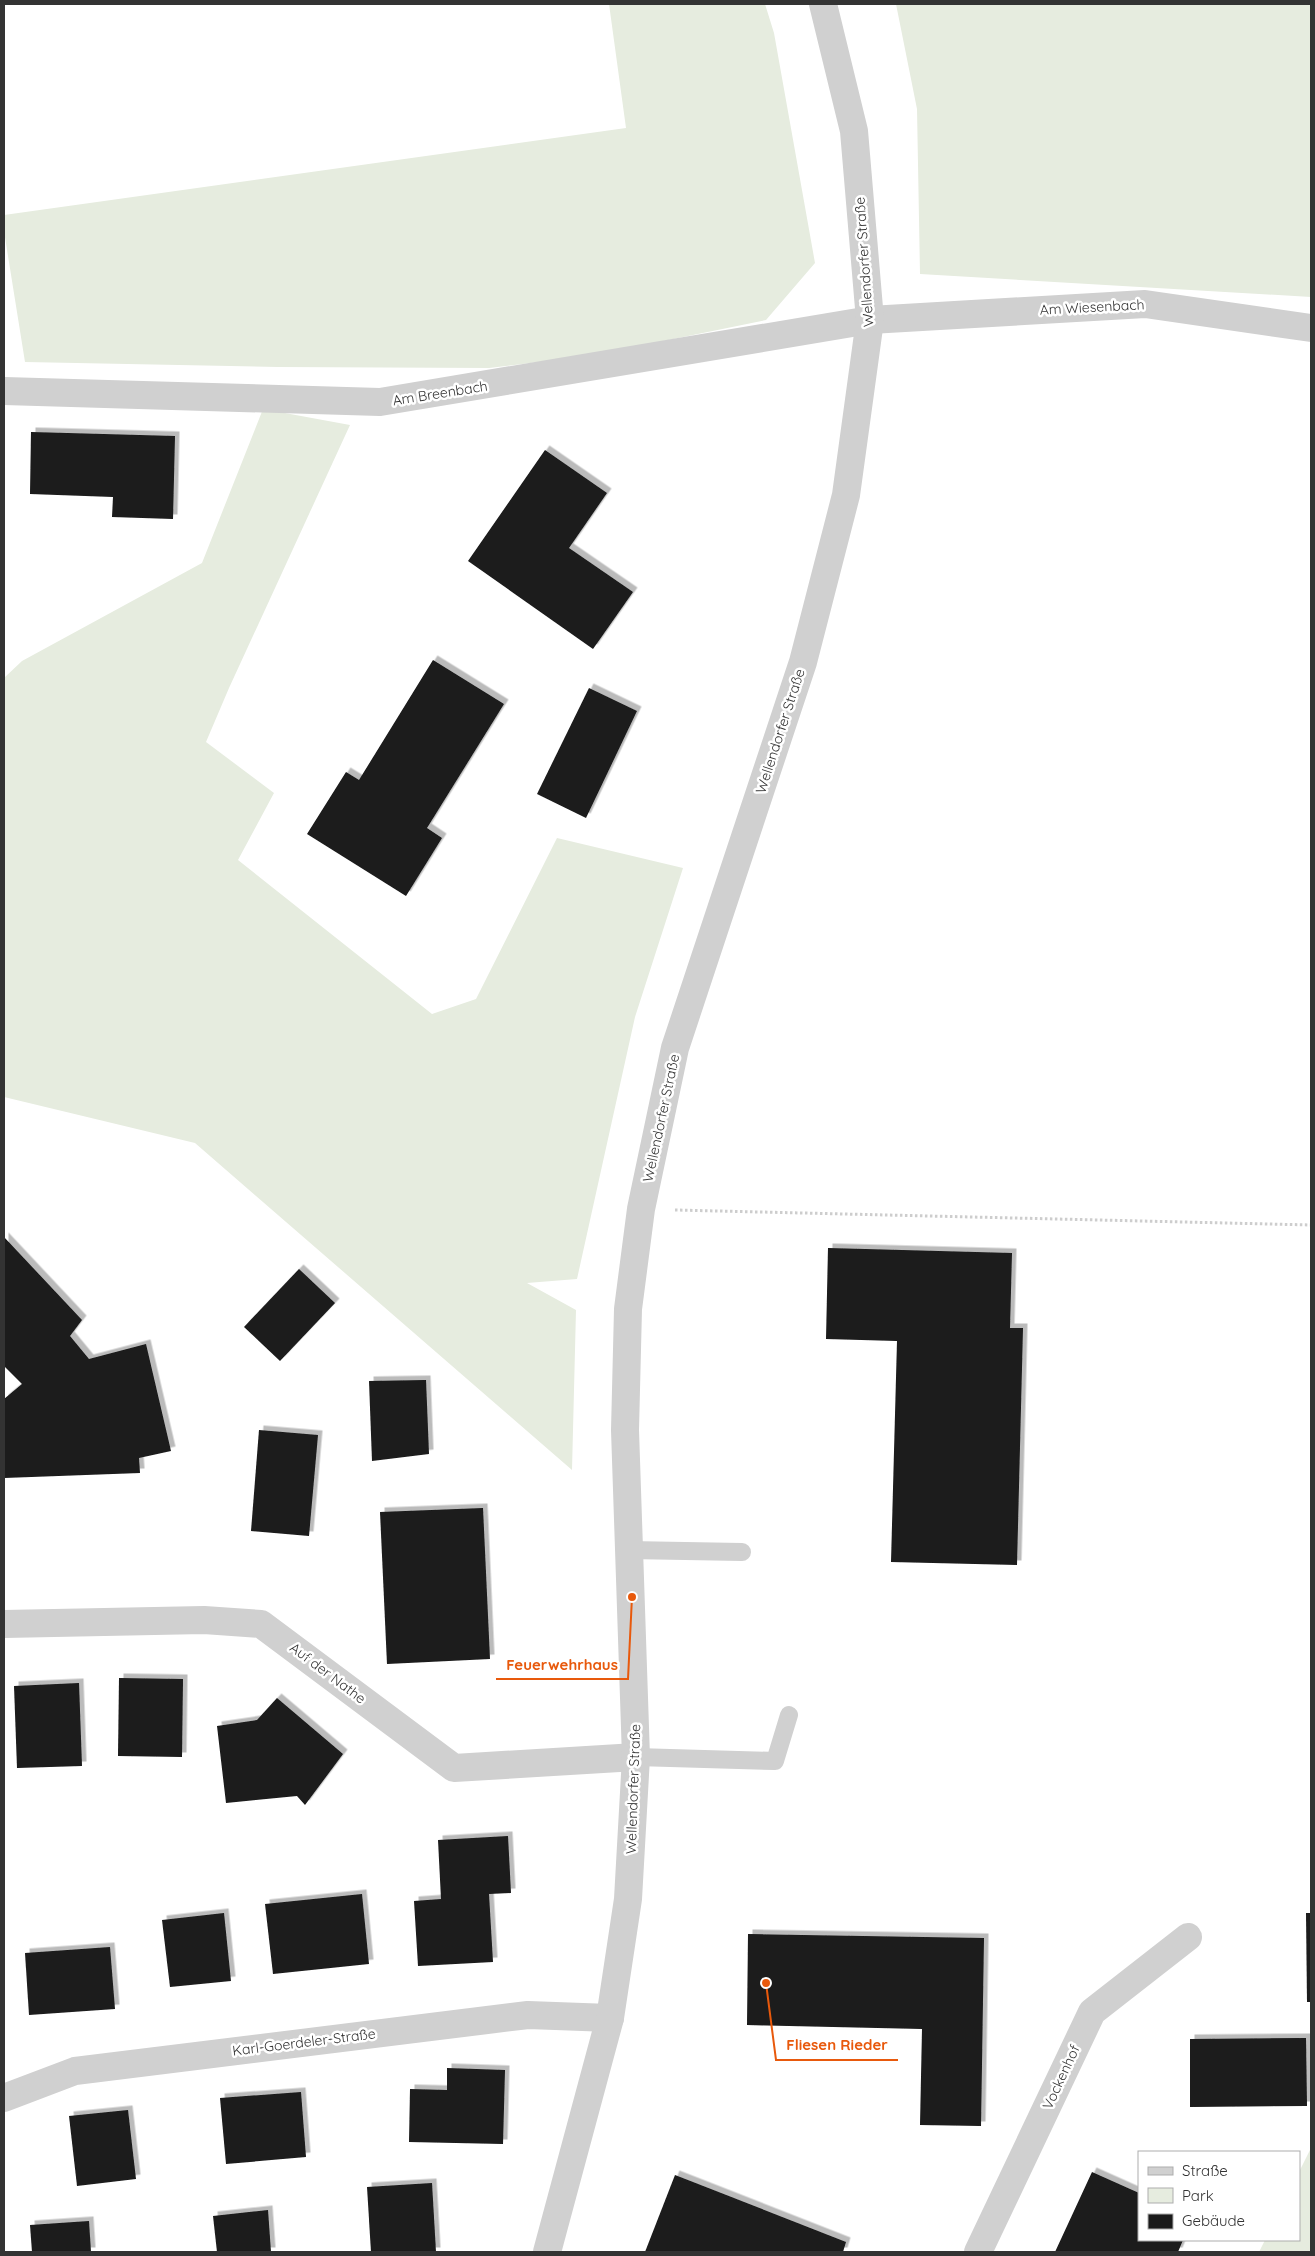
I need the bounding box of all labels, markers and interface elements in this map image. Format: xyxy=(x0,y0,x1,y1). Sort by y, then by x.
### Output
street label: Wellendorfer Straße xyxy=(850,196,878,328)
street label: Am Wiesenbach xyxy=(1039,295,1145,319)
street label: Am Breenbach xyxy=(391,377,489,409)
street label: Wellendorfer Straße xyxy=(751,666,809,796)
street label: Wellendorfer Straße xyxy=(639,1052,683,1184)
street label: Auf der Nathe xyxy=(286,1639,370,1708)
callout: Feuerwehrhaus xyxy=(496,1649,628,1679)
text: Feuerwehrhaus xyxy=(506,1655,618,1674)
street label: Wellendorfer Straße xyxy=(622,1724,644,1854)
street label: Karl-Goerdeler-Straße xyxy=(231,2024,377,2060)
callout: Fliesen Rieder xyxy=(776,2030,898,2060)
text: Fliesen Rieder xyxy=(786,2035,888,2054)
street label: Vockenhof xyxy=(1038,2042,1084,2112)
legend xyxy=(1138,2151,1300,2241)
text: Straße xyxy=(1182,2161,1228,2180)
text: Park xyxy=(1182,2186,1214,2205)
text: Gebäude xyxy=(1182,2211,1245,2230)

